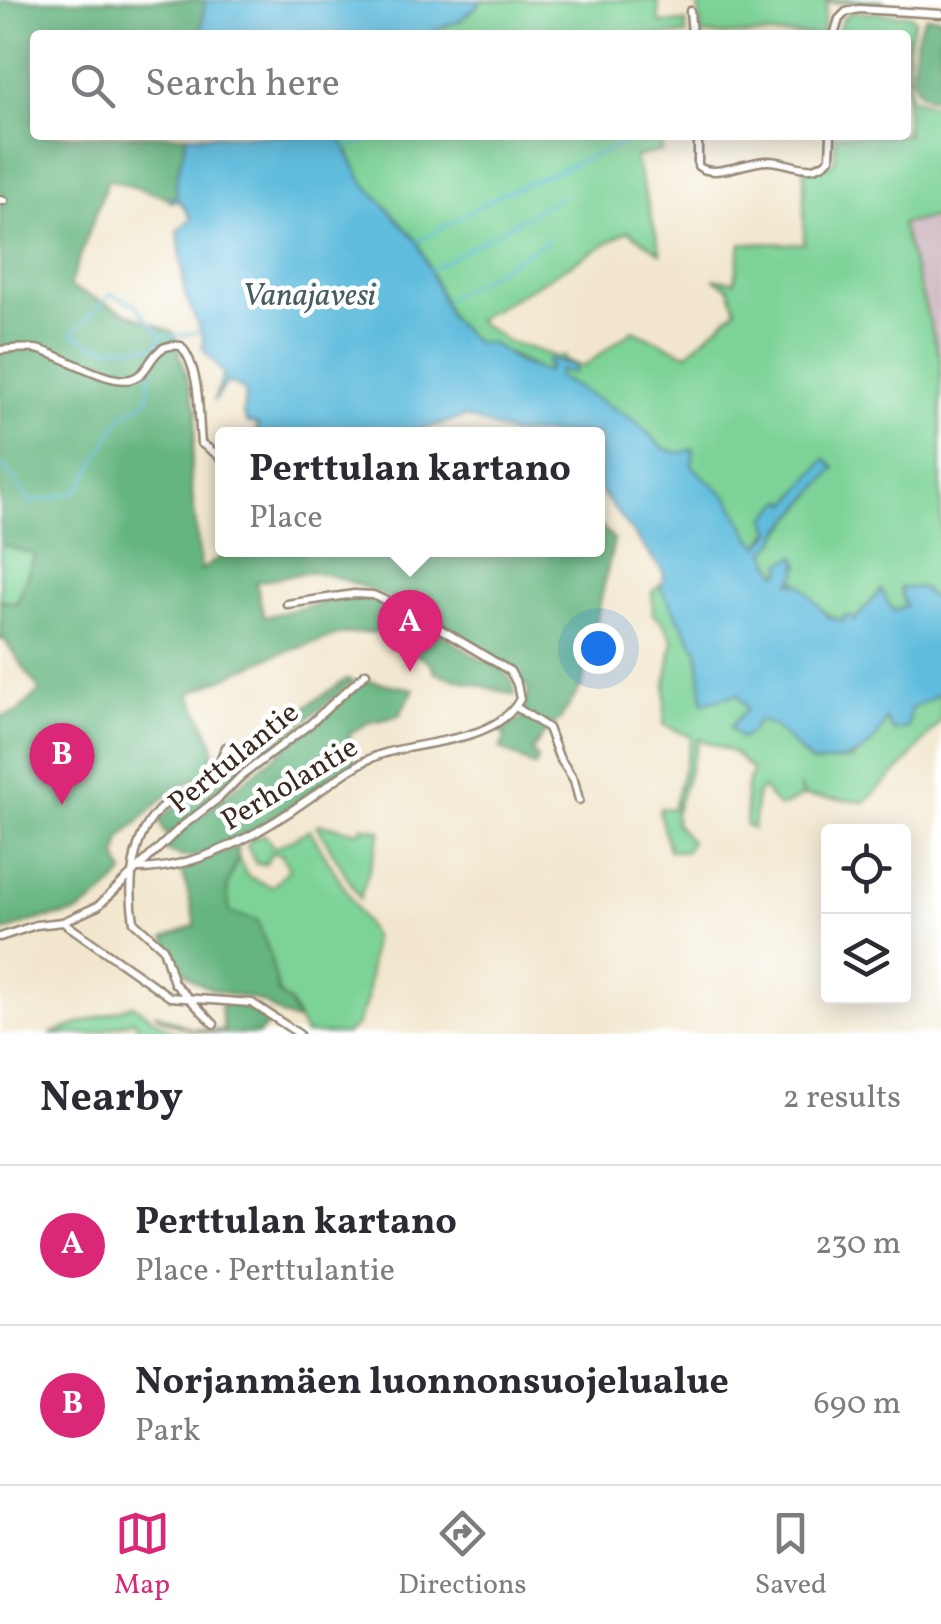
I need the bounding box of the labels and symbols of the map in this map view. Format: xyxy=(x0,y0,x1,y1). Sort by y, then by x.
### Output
water label: Vanajavesi xyxy=(242,275,377,319)
pin: A xyxy=(378,590,442,672)
your location xyxy=(573,623,624,674)
street label: Perttulantie xyxy=(160,693,308,824)
pin: B xyxy=(30,722,94,805)
street label: Perholantie xyxy=(214,727,366,842)

